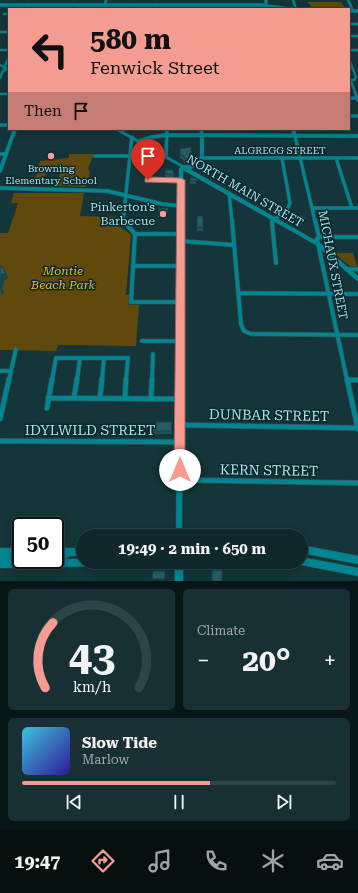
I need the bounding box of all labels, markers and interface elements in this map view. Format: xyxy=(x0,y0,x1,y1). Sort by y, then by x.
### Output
text: 580 m xyxy=(90,23,171,56)
icon: left xyxy=(24,24,76,76)
text: Fenwick Street xyxy=(90,57,220,78)
icon: arrive xyxy=(70,100,92,122)
text: Then xyxy=(24,102,62,120)
pin xyxy=(131,139,165,180)
icon: arrive xyxy=(137,145,159,167)
street label: ALGREGG STREET xyxy=(234,145,326,156)
marker: Browning Elementary School xyxy=(46,151,56,161)
street label: NORTH MAIN STREET xyxy=(184,152,306,230)
place label: Browning Elementary School xyxy=(5,163,97,186)
place label: Pinkerton's Barbecue xyxy=(90,200,155,228)
marker: Pinkerton's Barbecue xyxy=(158,209,168,219)
street label: MICHAUX STREET xyxy=(316,209,350,321)
park label: Montie Beach Park xyxy=(30,264,95,292)
street label: DUNBAR STREET xyxy=(209,406,329,424)
street label: IDYLWILD STREET xyxy=(25,422,155,438)
position arrow xyxy=(159,449,201,491)
street label: KERN STREET xyxy=(220,461,318,479)
speed limit sign: 50 xyxy=(12,517,64,569)
text: 19:49 · 2 min · 650 m xyxy=(118,540,266,558)
text: Climate xyxy=(197,623,245,638)
text: 43 xyxy=(68,631,115,680)
text: 20° xyxy=(242,643,291,678)
text: − xyxy=(197,648,209,673)
text: + xyxy=(324,648,336,673)
text: km/h xyxy=(72,678,111,694)
text: Slow Tide xyxy=(82,734,157,752)
text: Marlow xyxy=(82,752,129,767)
icon: previous xyxy=(63,791,85,813)
icon: pause xyxy=(168,791,190,813)
icon: next xyxy=(273,791,295,813)
icon: directions xyxy=(89,847,117,875)
icon: music xyxy=(146,847,174,875)
icon: phone xyxy=(202,847,230,875)
icon: climate xyxy=(259,847,287,875)
icon: car xyxy=(316,847,344,875)
text: 19:47 xyxy=(14,851,60,872)

